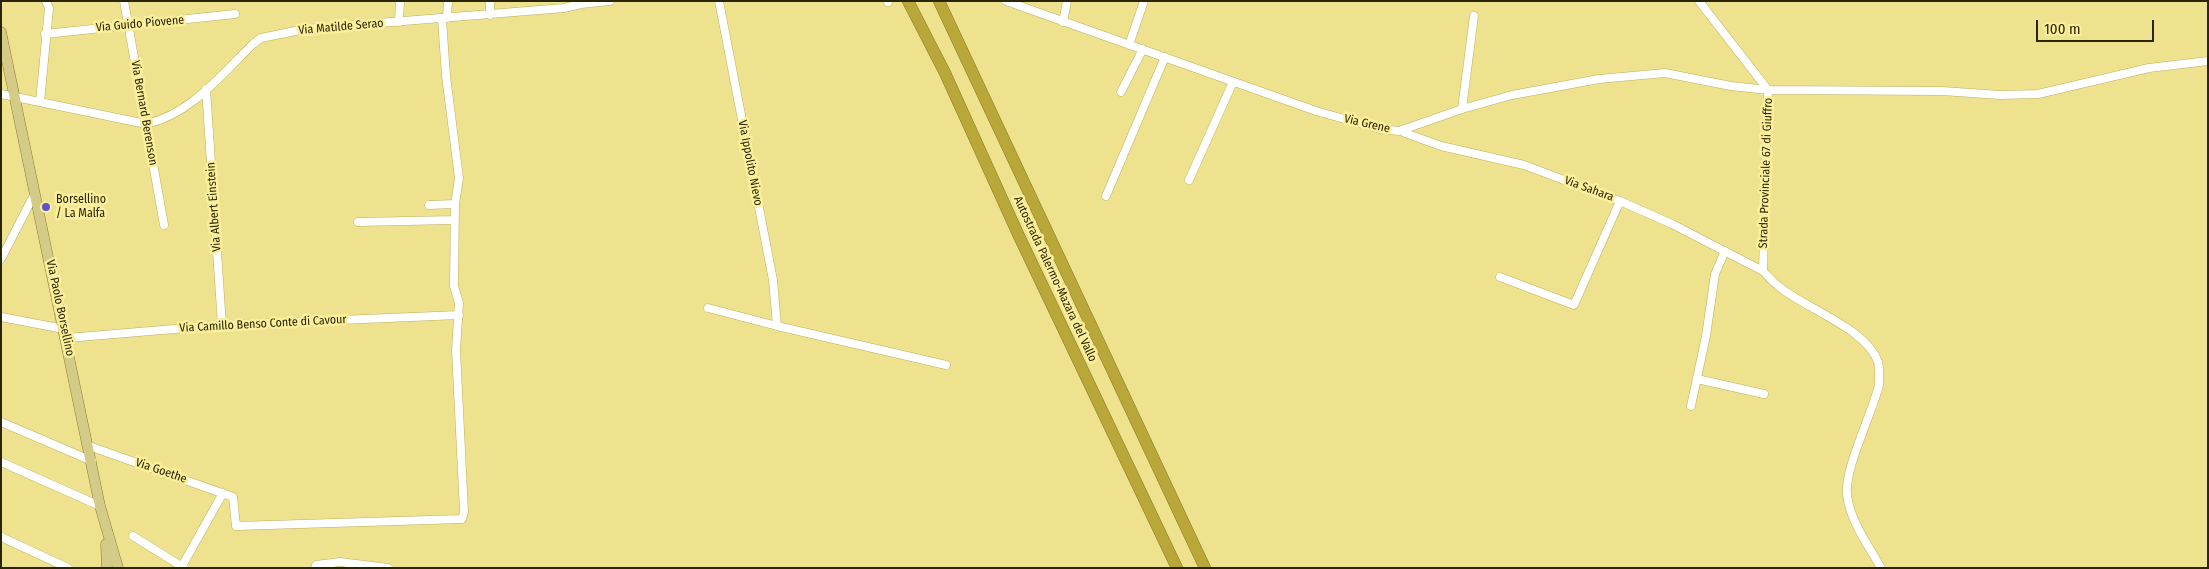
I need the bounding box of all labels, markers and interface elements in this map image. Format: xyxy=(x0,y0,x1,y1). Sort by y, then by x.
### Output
scale bar xyxy=(2039,10,2156,42)
street label: Via Guido Piovene xyxy=(95,13,185,35)
street label: Via Matilde Serao xyxy=(298,16,384,38)
text: 100 m xyxy=(2044,20,2081,38)
street label: Via Bernard Berenson xyxy=(128,59,160,167)
street label: Strada Provinciale 67 di Giuffro xyxy=(1756,97,1776,249)
street label: Via Grene xyxy=(1343,112,1391,136)
street label: Via Ippolito Nievo xyxy=(735,119,765,207)
street label: Via Albert Einstein xyxy=(204,162,224,252)
street label: Via Sahara xyxy=(1562,173,1616,205)
place label: Borsellino / La Malfa xyxy=(56,193,106,221)
street label: Autostrada Palermo-Mazara del Vallo xyxy=(1010,194,1100,364)
marker: Borsellino / La Malfa xyxy=(40,201,52,213)
street label: Via Paolo Borsellino xyxy=(43,259,77,357)
street label: Via Camillo Benso Conte di Cavour xyxy=(179,312,347,336)
street label: Via Goethe xyxy=(134,456,188,486)

